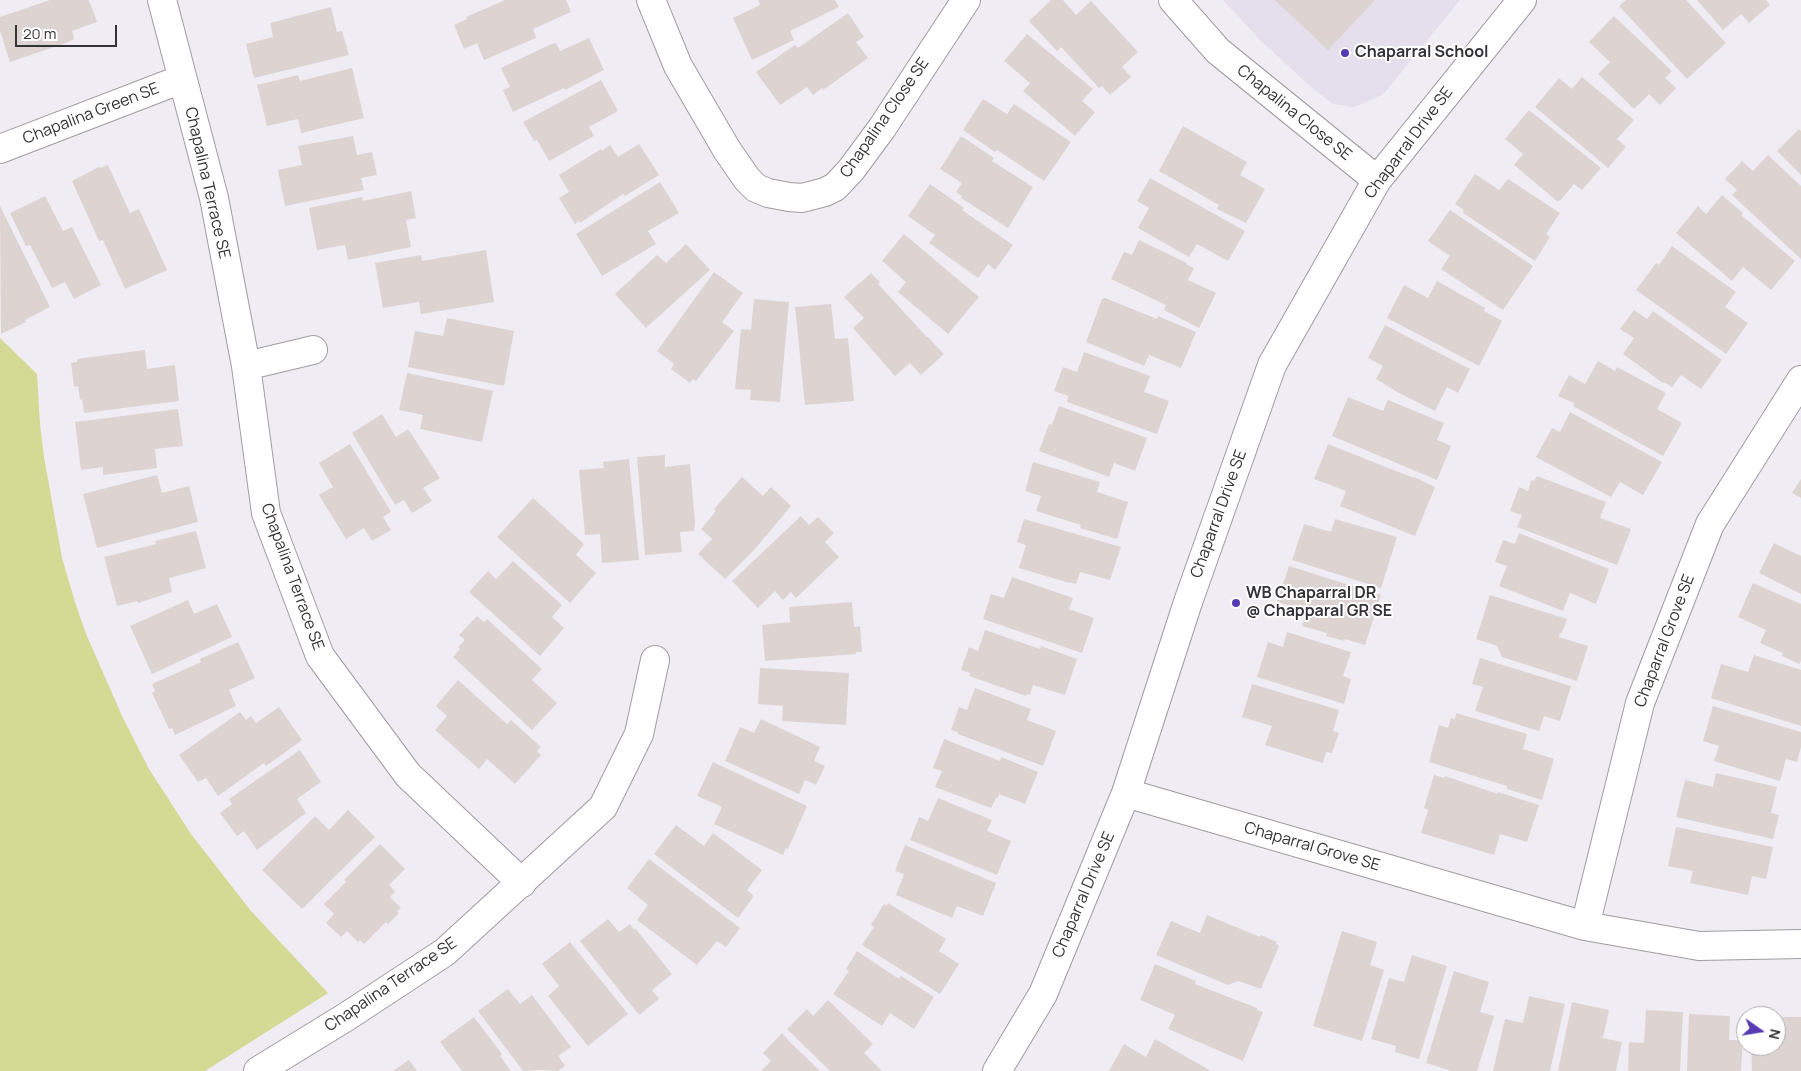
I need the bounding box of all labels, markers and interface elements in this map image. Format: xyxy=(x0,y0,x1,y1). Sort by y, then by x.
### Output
scale bar xyxy=(18,15,120,47)
text: 20 m xyxy=(23,23,56,44)
place label: Chaparral School xyxy=(1355,43,1489,63)
marker: Chaparral School xyxy=(1339,47,1351,59)
street label: Chapalina Close SE xyxy=(836,54,934,182)
street label: Chapalina Close SE xyxy=(1233,61,1355,165)
street label: Chapalina Green SE xyxy=(20,79,162,149)
street label: Chaparral Drive SE xyxy=(1361,83,1457,203)
street label: Chapalina Terrace SE xyxy=(180,105,234,261)
street label: Chaparral Drive SE xyxy=(1187,447,1251,581)
street label: Chapalina Terrace SE xyxy=(256,501,328,653)
street label: Chaparral Grove SE xyxy=(1631,572,1699,710)
place label: WB Chaparral DR @ Chapparal GR SE xyxy=(1246,584,1392,622)
marker: WB Chaparral DR @ Chapparal GR SE xyxy=(1230,597,1242,609)
street label: Chaparral Grove SE xyxy=(1242,818,1382,876)
street label: Chaparral Drive SE xyxy=(1049,829,1119,961)
street label: Chapalina Terrace SE xyxy=(321,934,461,1036)
north arrow xyxy=(1736,1006,1786,1056)
text: N xyxy=(1765,1027,1786,1041)

